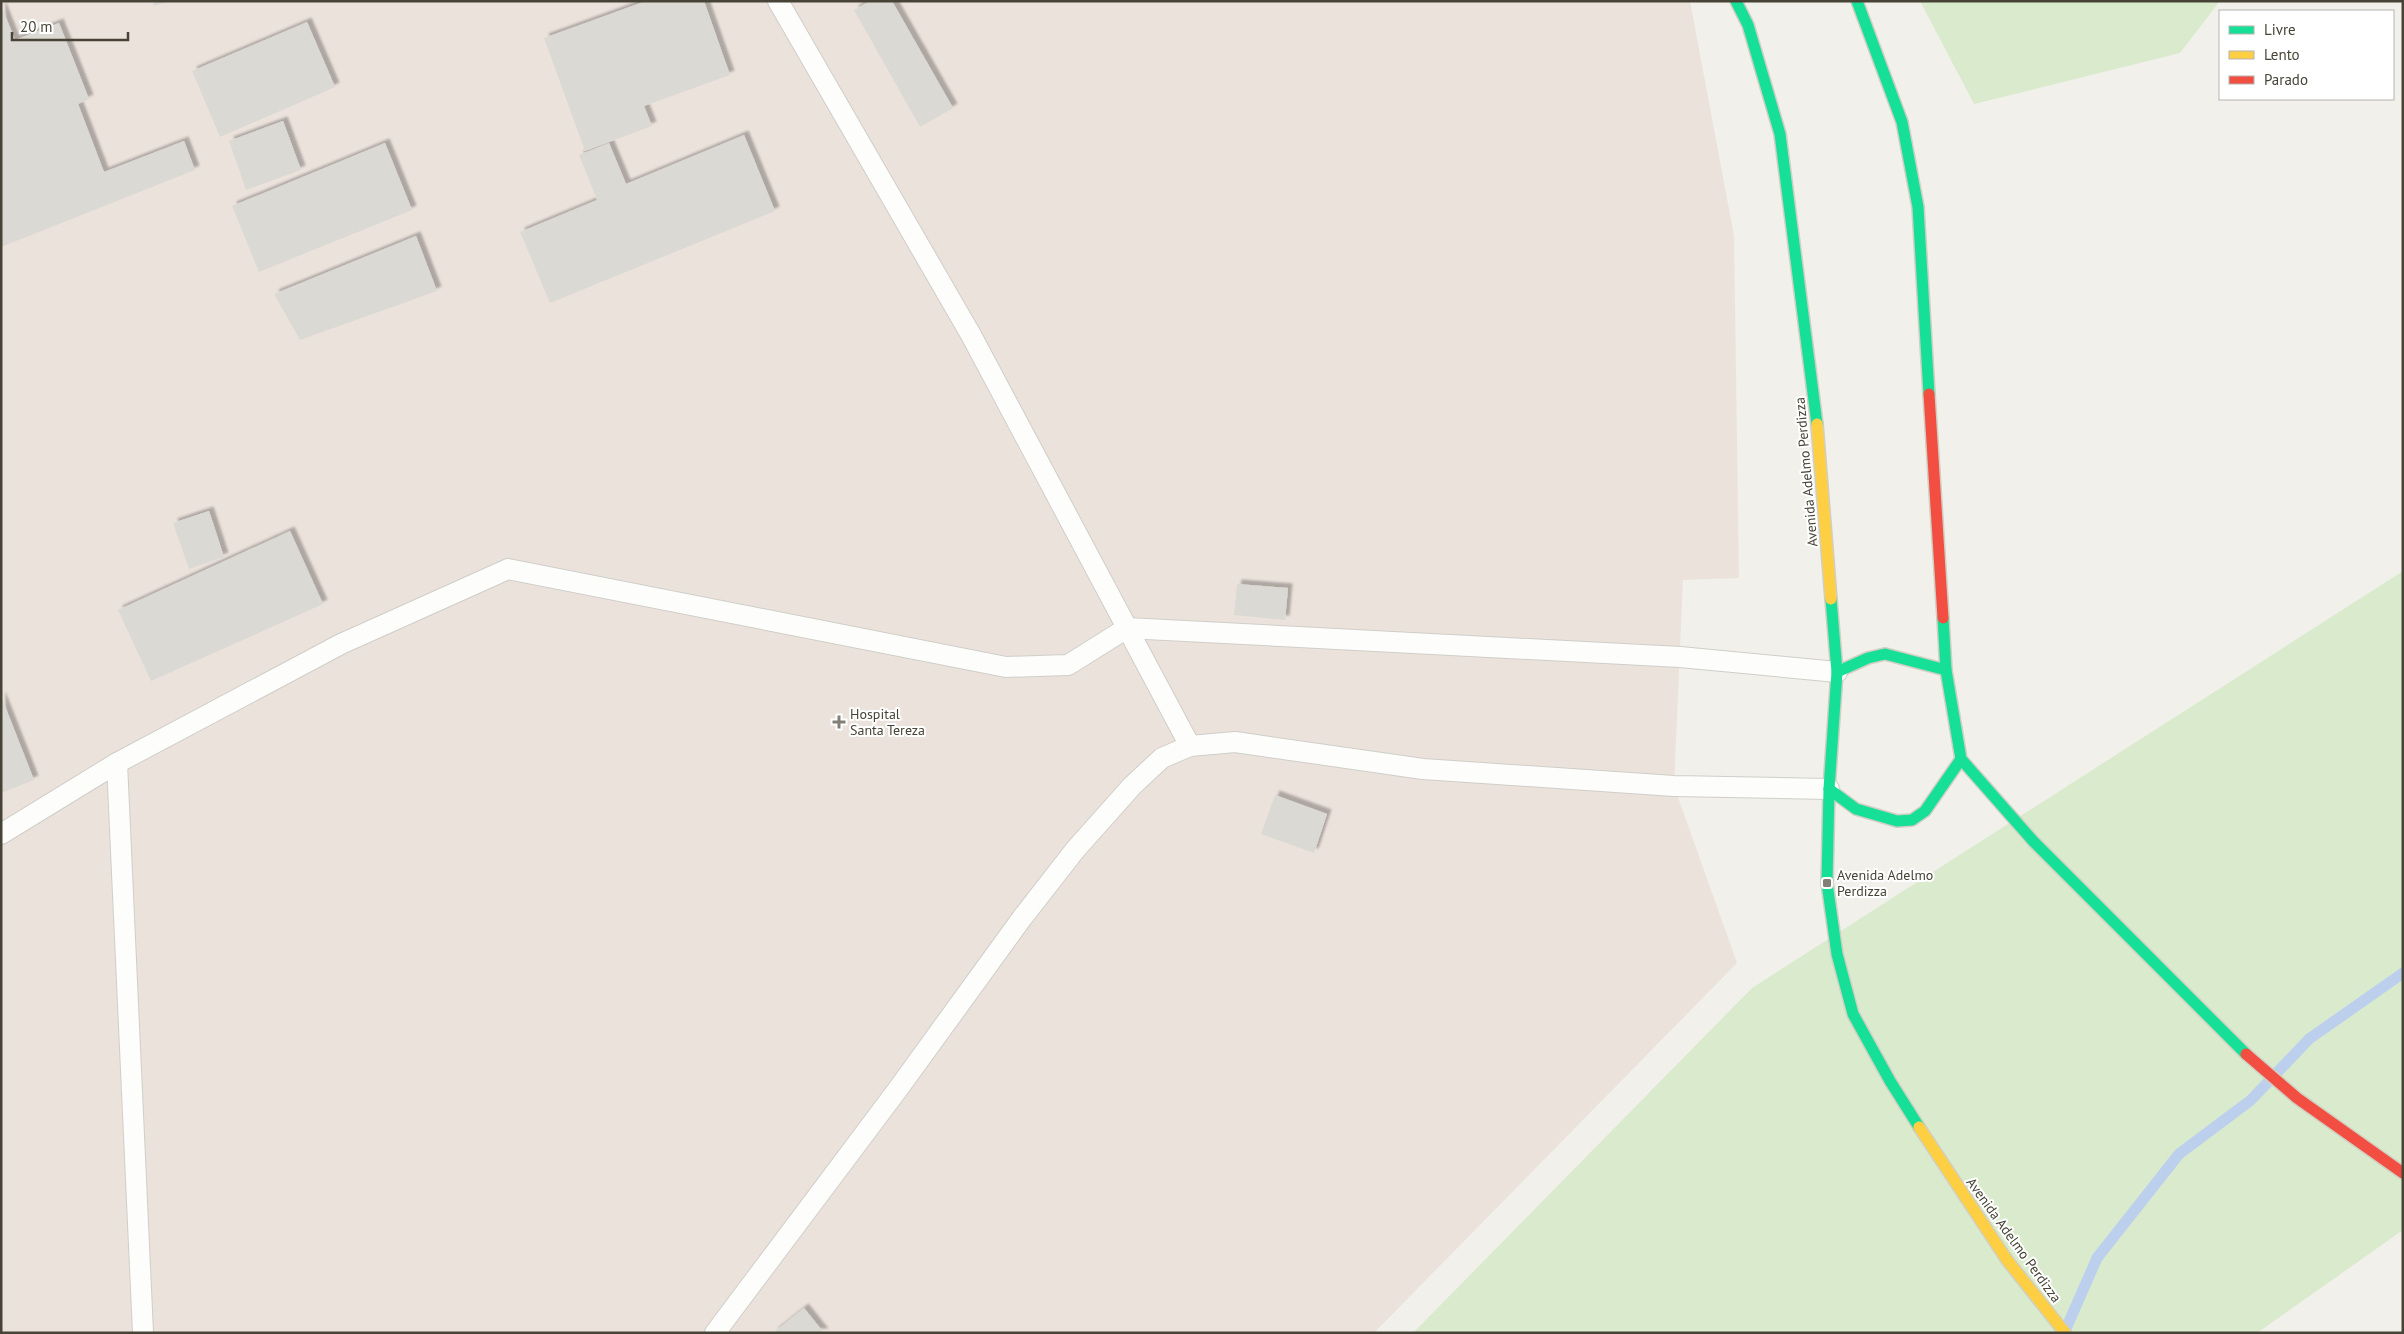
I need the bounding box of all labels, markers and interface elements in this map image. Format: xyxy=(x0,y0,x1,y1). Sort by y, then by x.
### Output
scale bar xyxy=(12,10,129,42)
legend xyxy=(2219,10,2394,100)
text: 20 m xyxy=(20,17,53,36)
text: Livre xyxy=(2264,20,2296,39)
text: Lento xyxy=(2264,45,2300,64)
text: Parado xyxy=(2264,70,2308,89)
street label: Avenida Adelmo Perdizza xyxy=(1790,396,1822,548)
place label: Hospital Santa Tereza xyxy=(850,705,925,739)
marker: Hospital Santa Tereza xyxy=(832,715,846,729)
place label: Avenida Adelmo Perdizza xyxy=(1837,866,1933,900)
marker: Avenida Adelmo Perdizza xyxy=(1821,877,1833,889)
street label: Avenida Adelmo Perdizza xyxy=(1963,1174,2065,1306)

